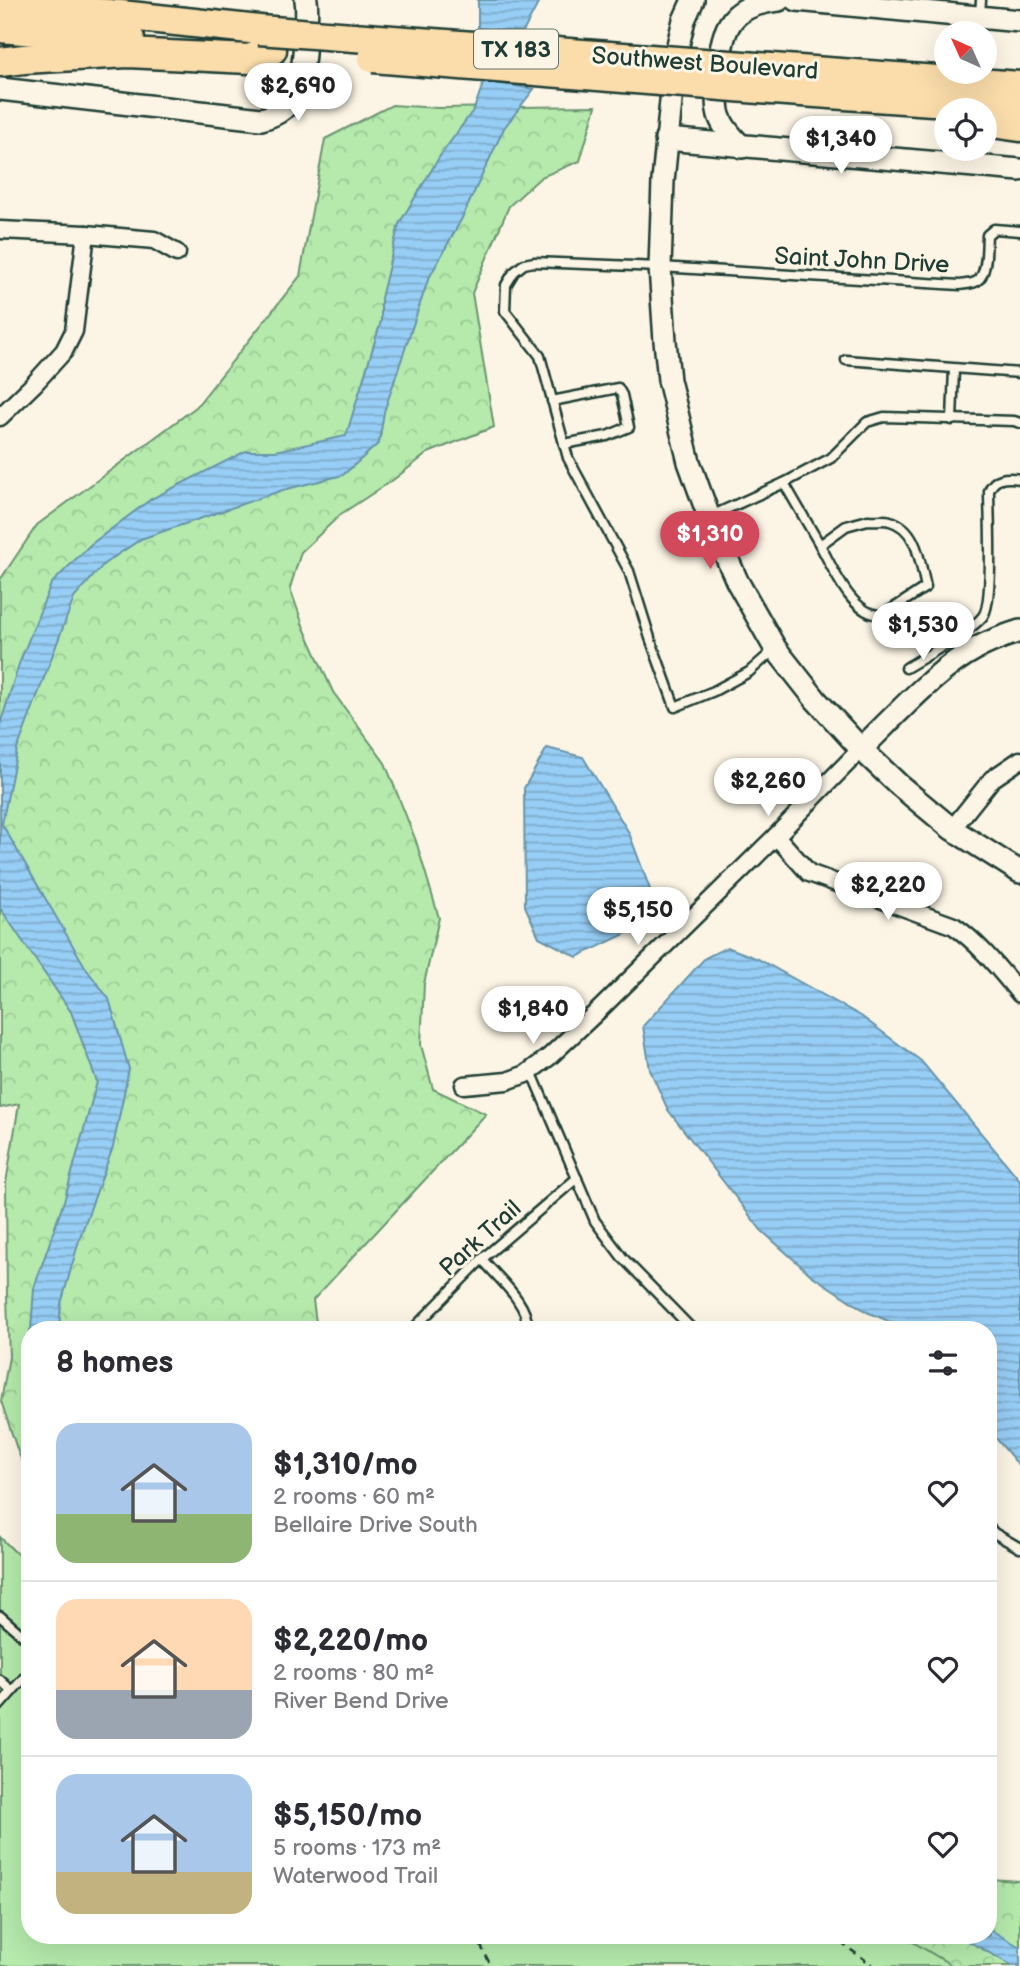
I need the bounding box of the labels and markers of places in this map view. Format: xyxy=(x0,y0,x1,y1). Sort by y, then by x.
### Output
pin: $2,690 xyxy=(241,64,355,123)
pin: $1,340 xyxy=(784,116,898,176)
pin: $1,310 xyxy=(653,512,767,571)
pin: $1,530 xyxy=(866,602,980,662)
pin: $2,260 xyxy=(711,758,825,818)
pin: $2,220 xyxy=(831,862,945,922)
pin: $5,150 xyxy=(581,888,695,947)
pin: $1,840 xyxy=(476,986,590,1046)

